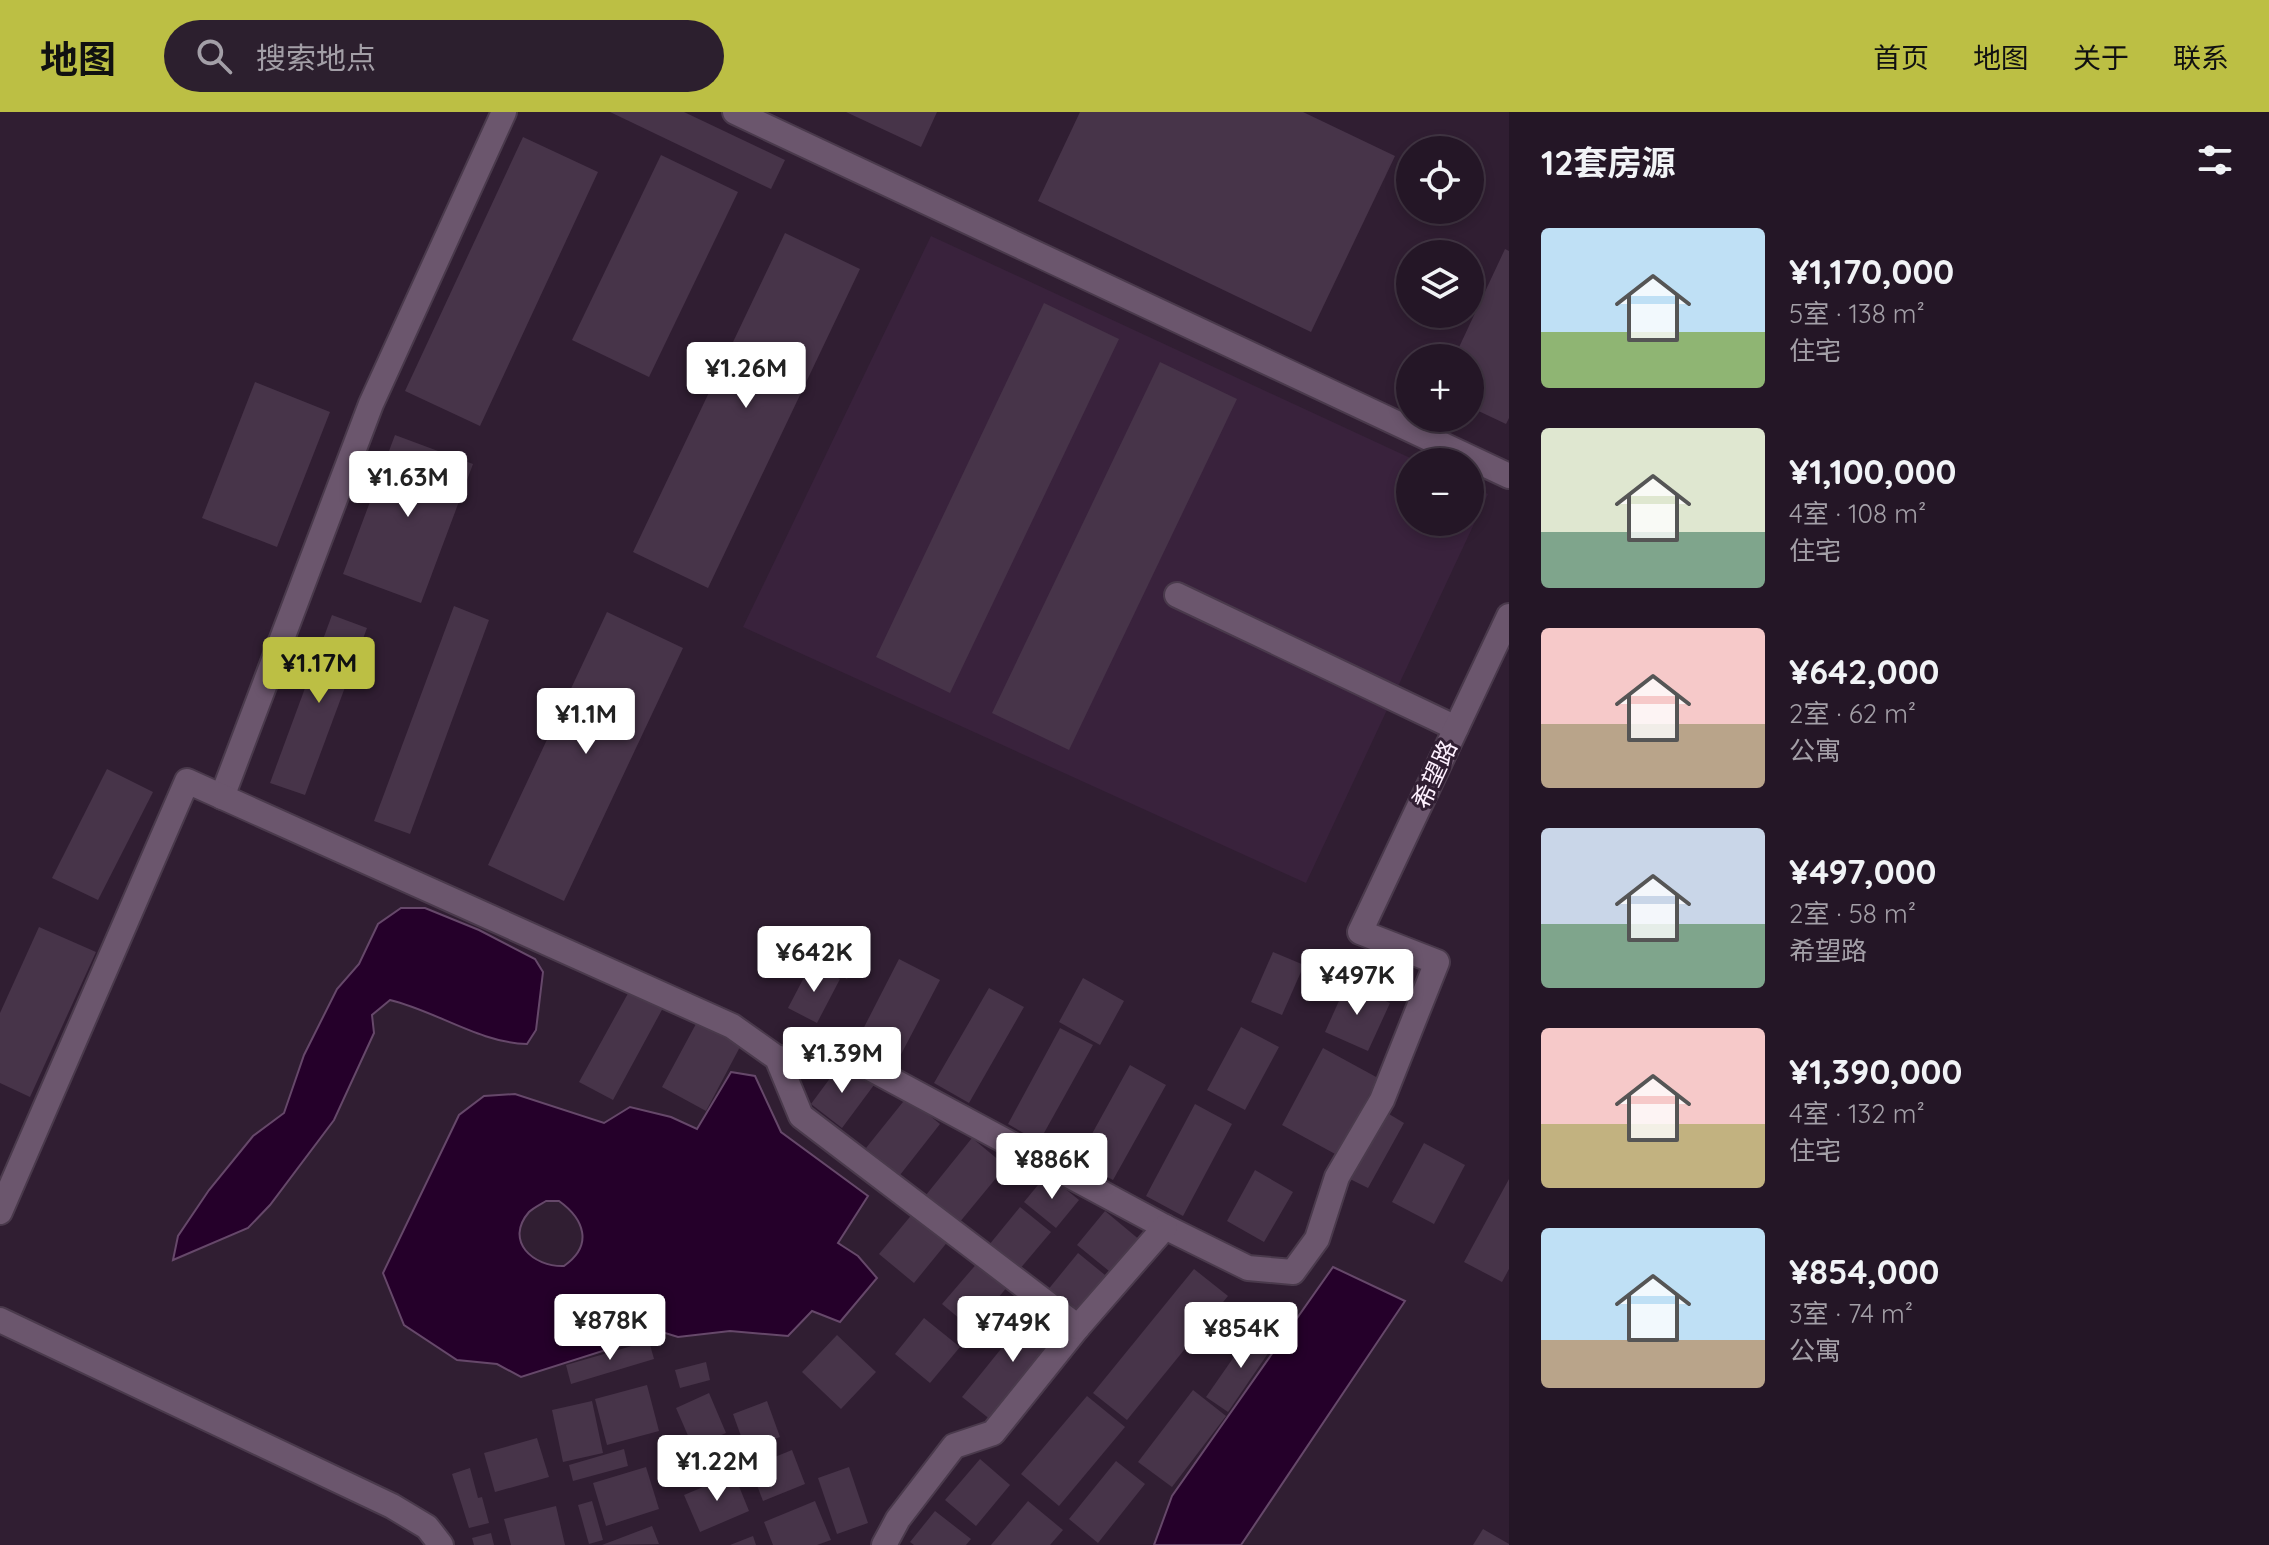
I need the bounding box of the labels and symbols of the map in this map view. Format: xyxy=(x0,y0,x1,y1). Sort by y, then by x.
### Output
pin: ¥1.26M xyxy=(681,342,811,410)
pin: ¥1.63M xyxy=(343,451,473,519)
pin: ¥1.17M xyxy=(254,637,384,705)
pin: ¥1.1M xyxy=(530,688,642,756)
street label: 希望路 xyxy=(1405,735,1463,813)
pin: ¥642K xyxy=(758,926,870,994)
pin: ¥497K xyxy=(1301,949,1413,1017)
pin: ¥1.39M xyxy=(777,1027,907,1095)
pin: ¥886K xyxy=(996,1133,1108,1201)
pin: ¥878K xyxy=(554,1294,666,1362)
pin: ¥749K xyxy=(957,1296,1069,1364)
pin: ¥854K xyxy=(1185,1302,1297,1370)
pin: ¥1.22M xyxy=(652,1435,782,1503)

